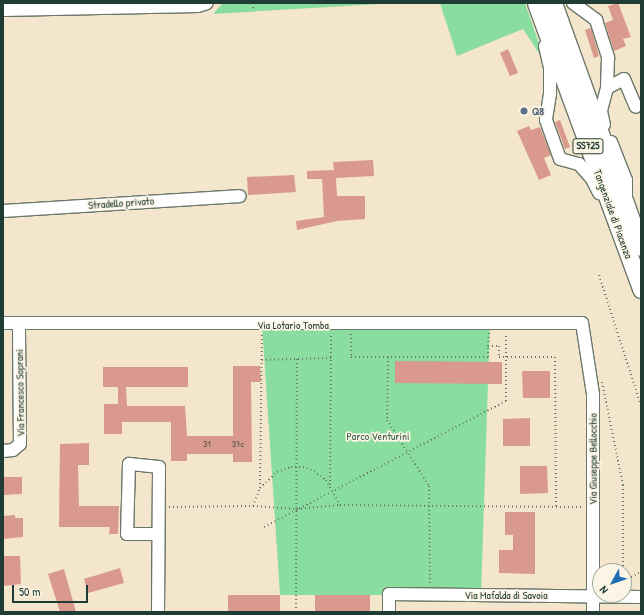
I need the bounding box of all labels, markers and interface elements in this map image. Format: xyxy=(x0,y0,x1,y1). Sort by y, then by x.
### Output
place label: Q8 xyxy=(532,104,544,118)
marker: Q8 xyxy=(519,106,529,116)
road number: SS725 xyxy=(572,138,604,154)
street label: Tangenziale di Piacenza xyxy=(591,168,635,260)
street label: Stradello privato xyxy=(88,194,154,212)
street label: Via Lotario Tomba xyxy=(257,318,329,332)
street label: Via Francesco Soprani xyxy=(13,349,27,437)
street label: Via Giuseppe Bellocchio xyxy=(586,413,600,505)
park label: Parco Venturini xyxy=(347,429,409,443)
house number: 31 xyxy=(203,439,211,449)
house number: 37c xyxy=(232,439,244,449)
north arrow xyxy=(592,563,632,603)
scale bar xyxy=(14,577,90,603)
text: 50 m xyxy=(19,583,40,600)
text: N xyxy=(596,583,611,597)
street label: Via Mafalda di Savoia xyxy=(465,588,547,602)

